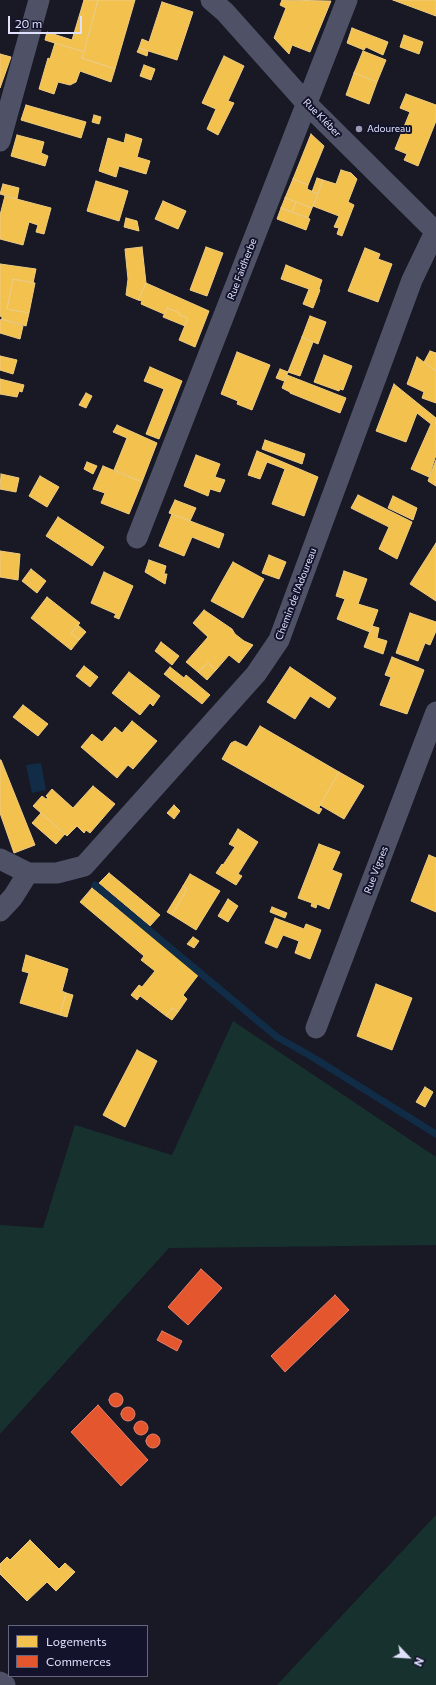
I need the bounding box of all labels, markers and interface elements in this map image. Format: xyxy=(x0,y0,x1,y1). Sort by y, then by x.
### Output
scale bar xyxy=(10,8,84,34)
text: 20 m xyxy=(15,16,42,30)
street label: Rue Kléber xyxy=(301,96,343,140)
place label: Adoureau xyxy=(367,123,411,135)
marker: Adoureau xyxy=(354,124,364,134)
street label: Rue Faidherbe xyxy=(225,237,259,301)
street label: Chemin de l'Adoureau xyxy=(273,546,319,642)
street label: Rue Vignes xyxy=(361,845,391,895)
legend xyxy=(8,1625,148,1677)
text: Logements xyxy=(46,1634,107,1648)
north arrow xyxy=(388,1637,428,1677)
text: Commerces xyxy=(46,1654,111,1668)
text: N xyxy=(412,1656,427,1669)

